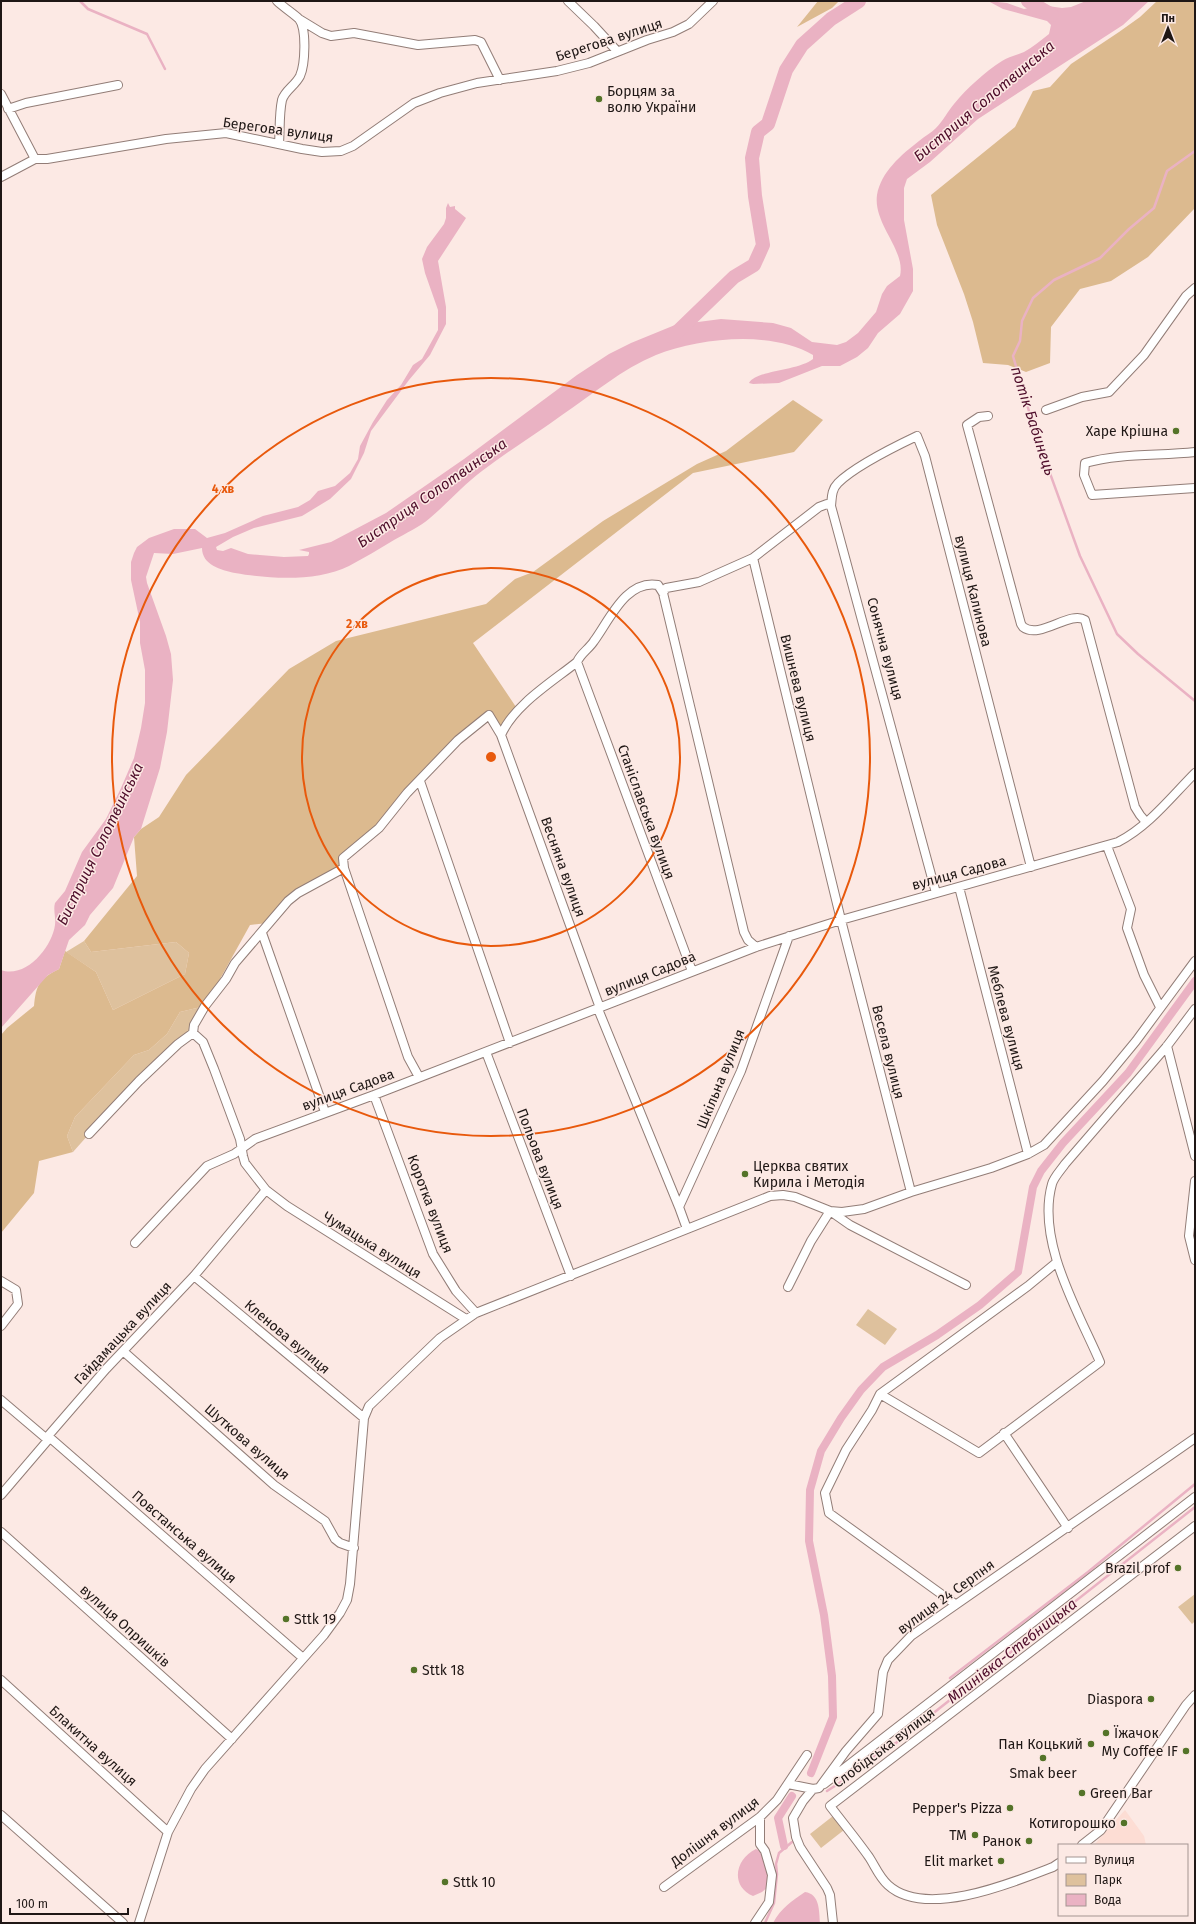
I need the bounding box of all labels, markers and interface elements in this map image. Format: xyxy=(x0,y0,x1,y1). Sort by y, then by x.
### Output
north arrow xyxy=(1148,8,1188,48)
text: Пн xyxy=(1161,12,1175,25)
street label: Берегова вулиця xyxy=(553,15,665,65)
water label: Бистриця Солотвинська xyxy=(910,37,1058,165)
place label: Борцям за волю України xyxy=(607,83,697,116)
marker: Борцям за волю України xyxy=(594,94,604,104)
street label: Берегова вулиця xyxy=(222,114,334,146)
water label: потік Бабинець xyxy=(1007,364,1059,478)
place label: Харе Крішна xyxy=(1086,423,1168,440)
marker: Харе Крішна xyxy=(1171,426,1181,436)
water label: Бистриця Солотвинська xyxy=(354,434,510,552)
text: 4 хв xyxy=(212,482,235,496)
street label: вулиця Калинова xyxy=(951,533,995,649)
street label: Сонячна вулиця xyxy=(863,596,907,702)
text: 2 хв xyxy=(346,617,368,631)
street label: Вишнева вулиця xyxy=(776,633,820,743)
street label: Станіславська вулиця xyxy=(614,742,678,882)
centre of rings xyxy=(484,750,498,764)
water label: Бистриця Солотвинська xyxy=(53,760,147,928)
street label: Весняна вулиця xyxy=(537,815,589,919)
street label: вулиця Садова xyxy=(910,852,1008,894)
street label: вулиця Садова xyxy=(602,948,698,1000)
street label: Меблева вулиця xyxy=(984,964,1028,1072)
street label: Весела вулиця xyxy=(868,1003,908,1101)
street label: Шкільна вулиця xyxy=(693,1027,749,1131)
street label: вулиця Садова xyxy=(299,1065,397,1115)
street label: Польова вулиця xyxy=(513,1106,567,1212)
street label: Коротка вулиця xyxy=(403,1152,457,1256)
place label: Церква святих Кирила і Методія xyxy=(753,1158,865,1191)
marker: Церква святих Кирила і Методія xyxy=(740,1169,750,1179)
street label: Чумацька вулиця xyxy=(320,1208,424,1282)
street label: Гайдамацька вулиця xyxy=(71,1278,175,1388)
street label: Кленова вулиця xyxy=(241,1296,333,1378)
street label: Шуткова вулиця xyxy=(201,1400,293,1484)
street label: Повстанська вулиця xyxy=(128,1487,240,1587)
street label: вулиця 24 Серпня xyxy=(894,1556,998,1638)
place label: Brazil prof xyxy=(1105,1560,1171,1577)
marker: Brazil prof xyxy=(1173,1563,1183,1573)
street label: вулиця Опришків xyxy=(76,1581,174,1671)
water label: Млинівка-Стебницька xyxy=(944,1595,1080,1707)
place label: Sttk 19 xyxy=(294,1611,336,1628)
marker: Sttk 19 xyxy=(281,1614,291,1624)
place label: Sttk 18 xyxy=(422,1662,465,1679)
marker: Sttk 18 xyxy=(409,1665,419,1675)
place label: Diaspora xyxy=(1087,1691,1143,1708)
marker: Diaspora xyxy=(1146,1694,1156,1704)
street label: Блакитна вулиця xyxy=(46,1702,140,1790)
street label: Слобідська вулиця xyxy=(830,1704,938,1792)
place label: Їжачок xyxy=(1113,1725,1160,1742)
marker: Їжачок xyxy=(1101,1728,1111,1738)
place label: Пан Коцький xyxy=(998,1736,1083,1753)
marker: Пан Коцький xyxy=(1086,1739,1096,1749)
place label: My Coffee IF xyxy=(1102,1743,1178,1760)
marker: My Coffee IF xyxy=(1181,1746,1191,1756)
marker: Smak beer xyxy=(1038,1753,1048,1763)
place label: Smak beer xyxy=(1009,1765,1077,1782)
place label: Green Bar xyxy=(1090,1785,1153,1802)
marker: Green Bar xyxy=(1077,1788,1087,1798)
street label: Долішня вулиця xyxy=(667,1793,763,1871)
place label: Pepper's Pizza xyxy=(912,1800,1002,1817)
marker: Pepper's Pizza xyxy=(1005,1803,1015,1813)
place label: Котигорошко xyxy=(1029,1815,1116,1832)
marker: Котигорошко xyxy=(1119,1818,1129,1828)
place label: TM xyxy=(949,1827,967,1844)
marker: TM xyxy=(970,1830,980,1840)
place label: Ранок xyxy=(982,1833,1022,1850)
marker: Ранок xyxy=(1024,1836,1034,1846)
legend xyxy=(1058,1844,1188,1916)
place label: Elit market xyxy=(924,1853,994,1870)
text: Вулиця xyxy=(1094,1853,1135,1867)
marker: Elit market xyxy=(996,1856,1006,1866)
text: Парк xyxy=(1094,1873,1123,1887)
place label: Sttk 10 xyxy=(453,1874,496,1891)
marker: Sttk 10 xyxy=(440,1877,450,1887)
scale bar xyxy=(10,1890,128,1916)
text: Вода xyxy=(1094,1893,1121,1907)
text: 100 m xyxy=(16,1897,48,1911)

